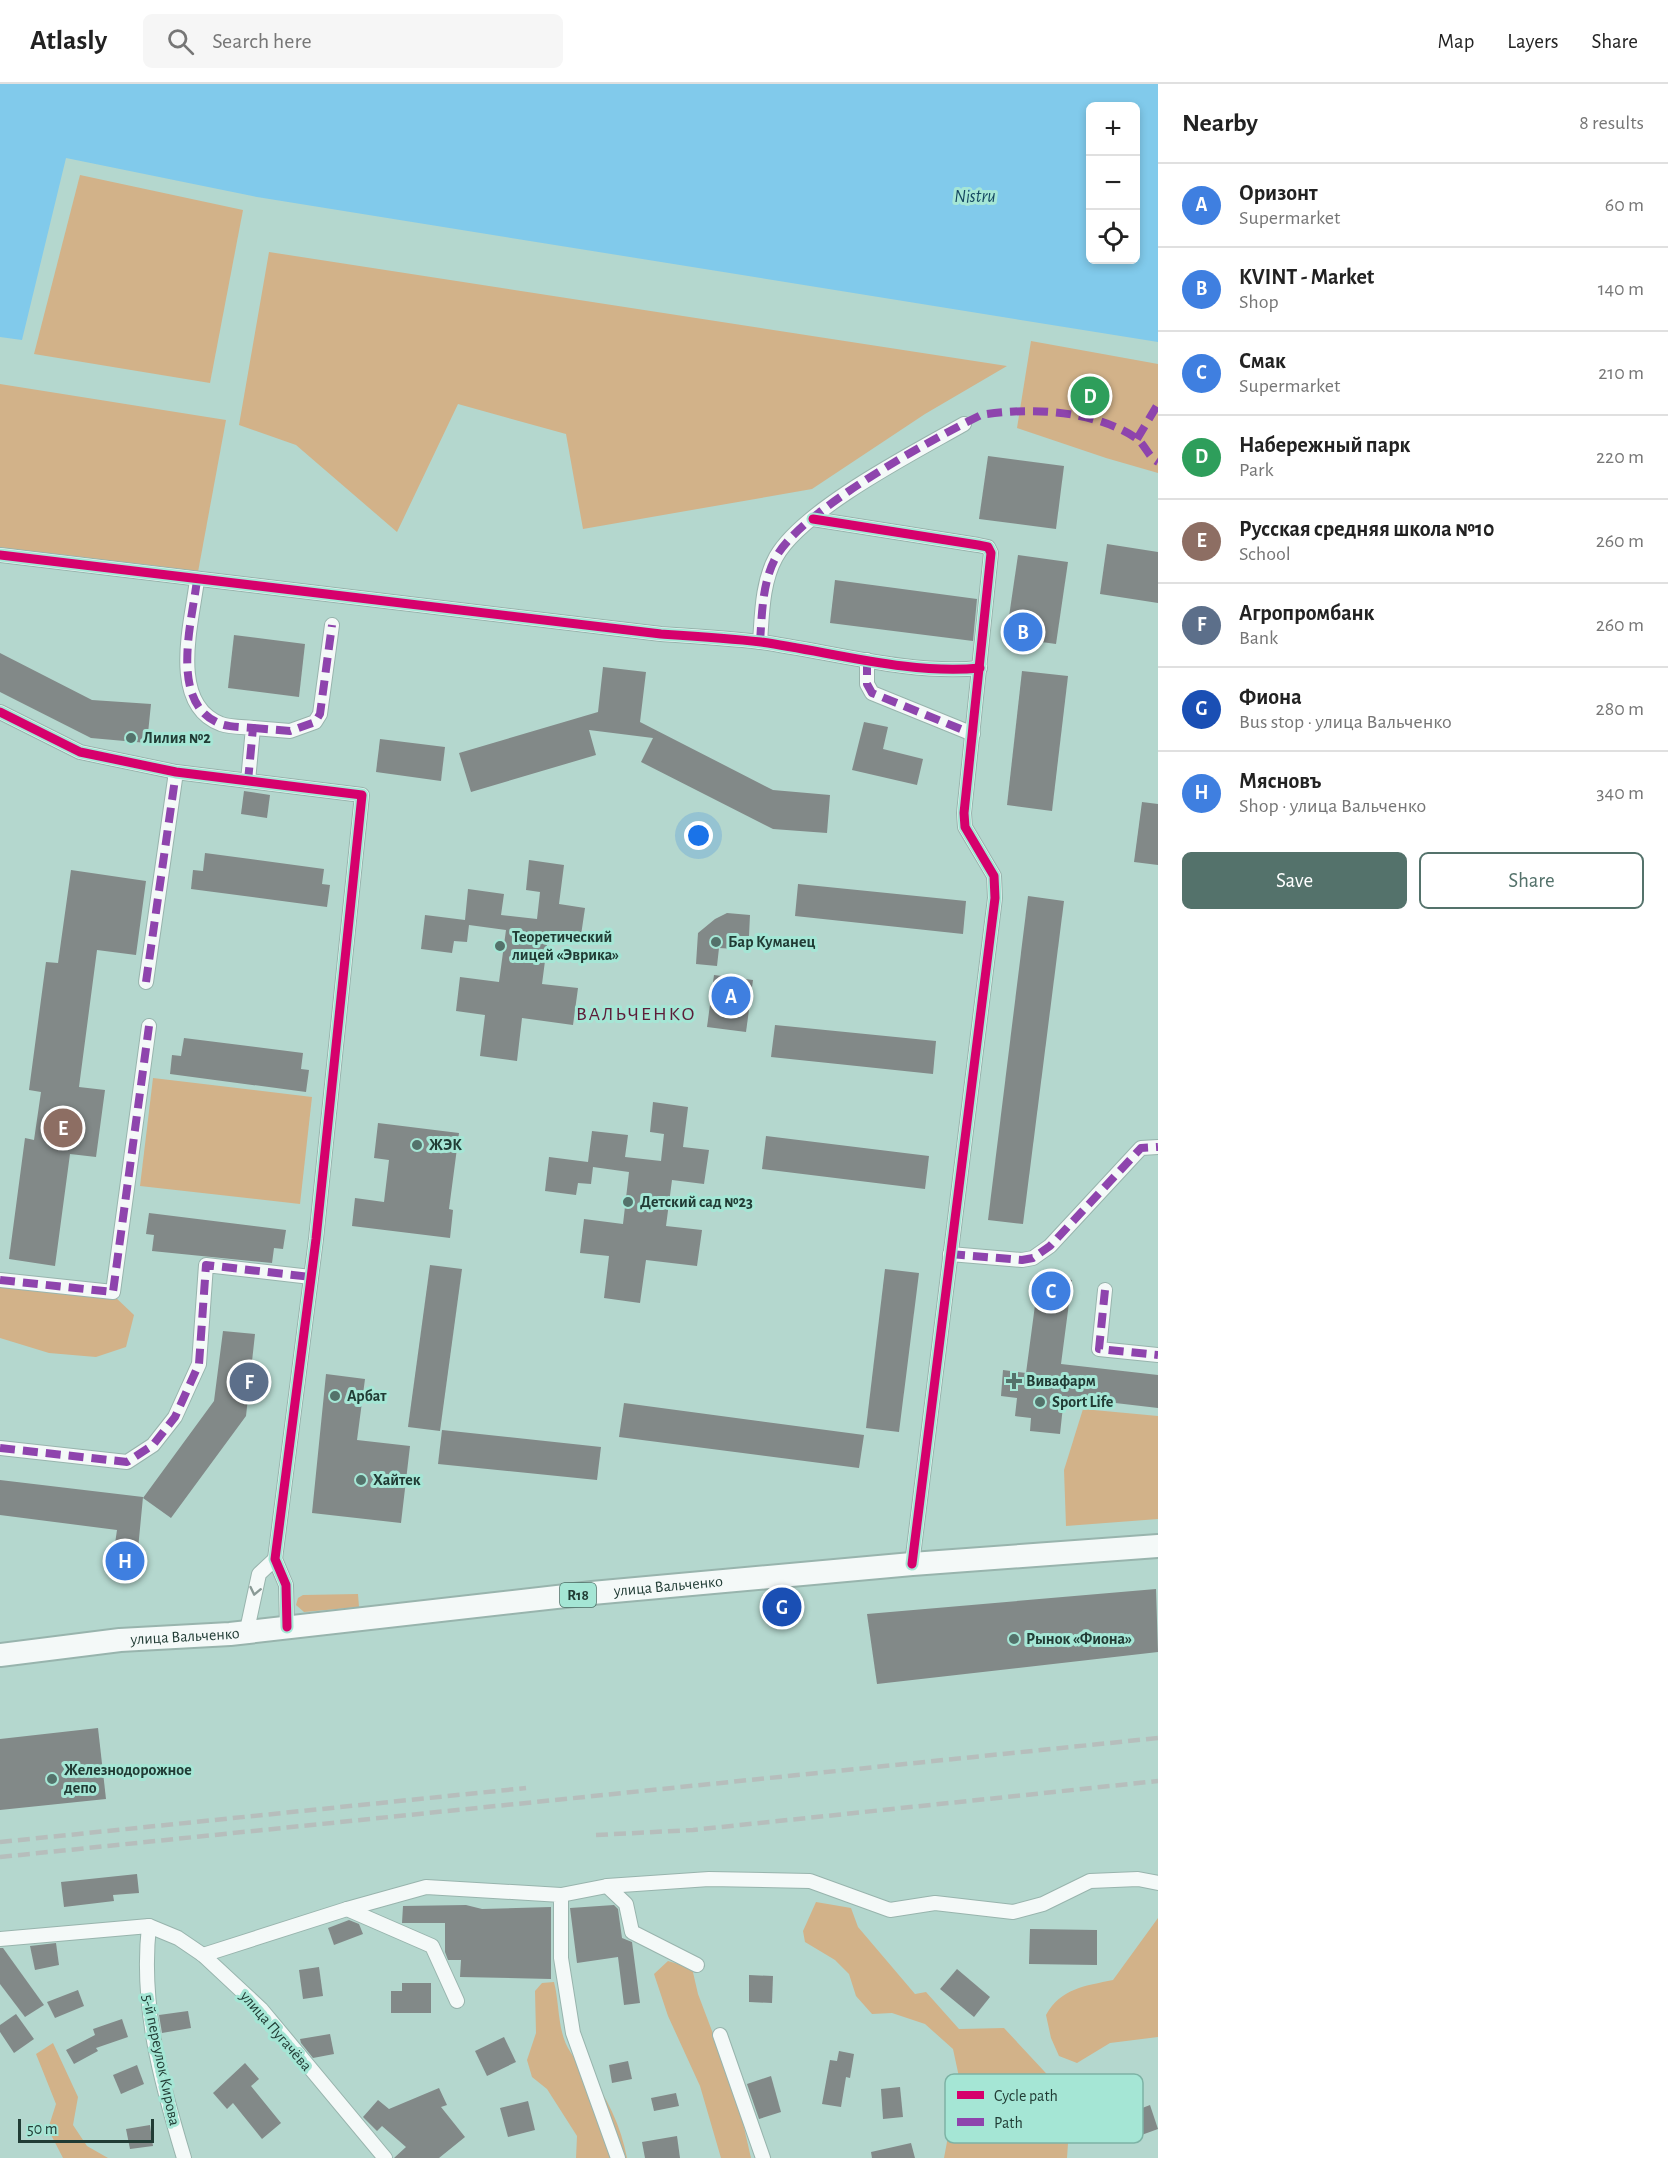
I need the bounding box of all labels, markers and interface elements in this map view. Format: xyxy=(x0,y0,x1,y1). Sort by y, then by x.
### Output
search box xyxy=(143,14,563,68)
icon: search xyxy=(164,25,197,58)
text: Atlasly xyxy=(30,27,107,55)
text: Search here xyxy=(212,30,312,52)
text: Map xyxy=(1438,31,1474,52)
text: Layers xyxy=(1507,31,1558,52)
text: Share xyxy=(1591,31,1638,52)
map controls xyxy=(1086,102,1140,264)
button: + xyxy=(1086,102,1140,156)
text: Nearby xyxy=(1182,110,1258,136)
text: 8 results xyxy=(1579,113,1644,133)
button: − xyxy=(1086,156,1140,210)
text: Оризонт xyxy=(1239,182,1318,204)
water label: Nistru xyxy=(954,188,996,206)
text: A xyxy=(1196,195,1208,215)
text: 60 m xyxy=(1605,195,1644,215)
text: Supermarket xyxy=(1239,208,1340,228)
button: locate xyxy=(1086,210,1140,264)
text: KVINT - Market xyxy=(1239,266,1374,288)
text: B xyxy=(1196,279,1207,299)
text: 140 m xyxy=(1598,279,1644,299)
text: Shop xyxy=(1239,292,1279,312)
text: Смак xyxy=(1239,350,1286,372)
text: C xyxy=(1196,363,1207,383)
text: 210 m xyxy=(1598,363,1644,383)
pin: D xyxy=(1070,374,1110,418)
text: Supermarket xyxy=(1239,376,1340,396)
text: Набережный парк xyxy=(1239,434,1410,456)
text: D xyxy=(1195,447,1208,467)
text: 220 m xyxy=(1596,447,1644,467)
text: Park xyxy=(1239,460,1274,480)
text: Русская средняя школа №10 xyxy=(1239,518,1494,540)
text: E xyxy=(1196,531,1207,551)
text: 260 m xyxy=(1596,531,1644,551)
text: School xyxy=(1239,544,1291,564)
text: Агропромбанк xyxy=(1239,602,1374,624)
pin: B xyxy=(1004,610,1042,654)
text: F xyxy=(1197,615,1206,635)
text: 260 m xyxy=(1596,615,1644,635)
text: Bank xyxy=(1239,628,1278,648)
text: Фиона xyxy=(1239,686,1302,708)
text: G xyxy=(1196,699,1207,719)
text: 280 m xyxy=(1596,699,1644,719)
text: Bus stop · улица Вальченко xyxy=(1239,712,1452,732)
place label: Лилия №2 xyxy=(143,730,211,746)
marker: Лилия №2 xyxy=(124,731,138,745)
text: Мясновъ xyxy=(1239,770,1321,792)
text: H xyxy=(1195,783,1208,803)
text: 340 m xyxy=(1596,783,1644,803)
text: Shop · улица Вальченко xyxy=(1239,796,1426,816)
your location xyxy=(684,821,713,850)
button: Save xyxy=(1182,852,1407,909)
button: Share xyxy=(1419,852,1644,909)
place label: Теоретический лицей «Эврика» xyxy=(512,929,619,963)
place label: Бар Куманец xyxy=(728,934,815,951)
marker: Бар Куманец xyxy=(709,935,723,949)
marker: Теоретический лицей «Эврика» xyxy=(493,939,507,953)
pin: A xyxy=(712,974,750,1018)
district label: ВАЛЬЧЕНКО xyxy=(576,1004,696,1024)
pin: E xyxy=(44,1106,82,1150)
place label: ЖЭК xyxy=(429,1137,462,1153)
marker: ЖЭК xyxy=(410,1138,424,1152)
place label: Детский сад №23 xyxy=(640,1194,753,1210)
marker: Детский сад №23 xyxy=(621,1195,635,1209)
pin: C xyxy=(1032,1268,1070,1314)
pin: F xyxy=(230,1360,268,1404)
place label: Вивафарм xyxy=(1026,1373,1096,1389)
marker: Вивафарм xyxy=(1007,1374,1021,1388)
place label: Арбат xyxy=(347,1388,387,1404)
marker: Арбат xyxy=(328,1389,342,1403)
place label: Sport Life xyxy=(1052,1394,1114,1410)
marker: Sport Life xyxy=(1033,1395,1047,1409)
place label: Хайтек xyxy=(373,1472,421,1488)
marker: Хайтек xyxy=(354,1473,368,1487)
pin: H xyxy=(106,1538,144,1584)
street label: улица Вальченко xyxy=(612,1573,724,1600)
road number: R18 xyxy=(560,1583,596,1607)
pin: G xyxy=(762,1584,802,1630)
one-way arrow xyxy=(250,1586,263,1596)
street label: улица Вальченко xyxy=(129,1625,241,1648)
place label: Рынок «Фиона» xyxy=(1026,1631,1132,1647)
marker: Рынок «Фиона» xyxy=(1007,1632,1021,1646)
place label: Железнодорожное депо xyxy=(64,1762,192,1796)
marker: Железнодорожное депо xyxy=(45,1772,59,1786)
street label: улица Пугачёва xyxy=(236,1987,315,2075)
street label: 5-й переулок Кирова xyxy=(138,1993,183,2127)
legend xyxy=(945,2074,1143,2143)
text: Cycle path xyxy=(994,2088,1058,2105)
text: Path xyxy=(994,2115,1023,2131)
scale bar xyxy=(18,2116,154,2144)
text: 50 m xyxy=(27,2121,58,2137)

